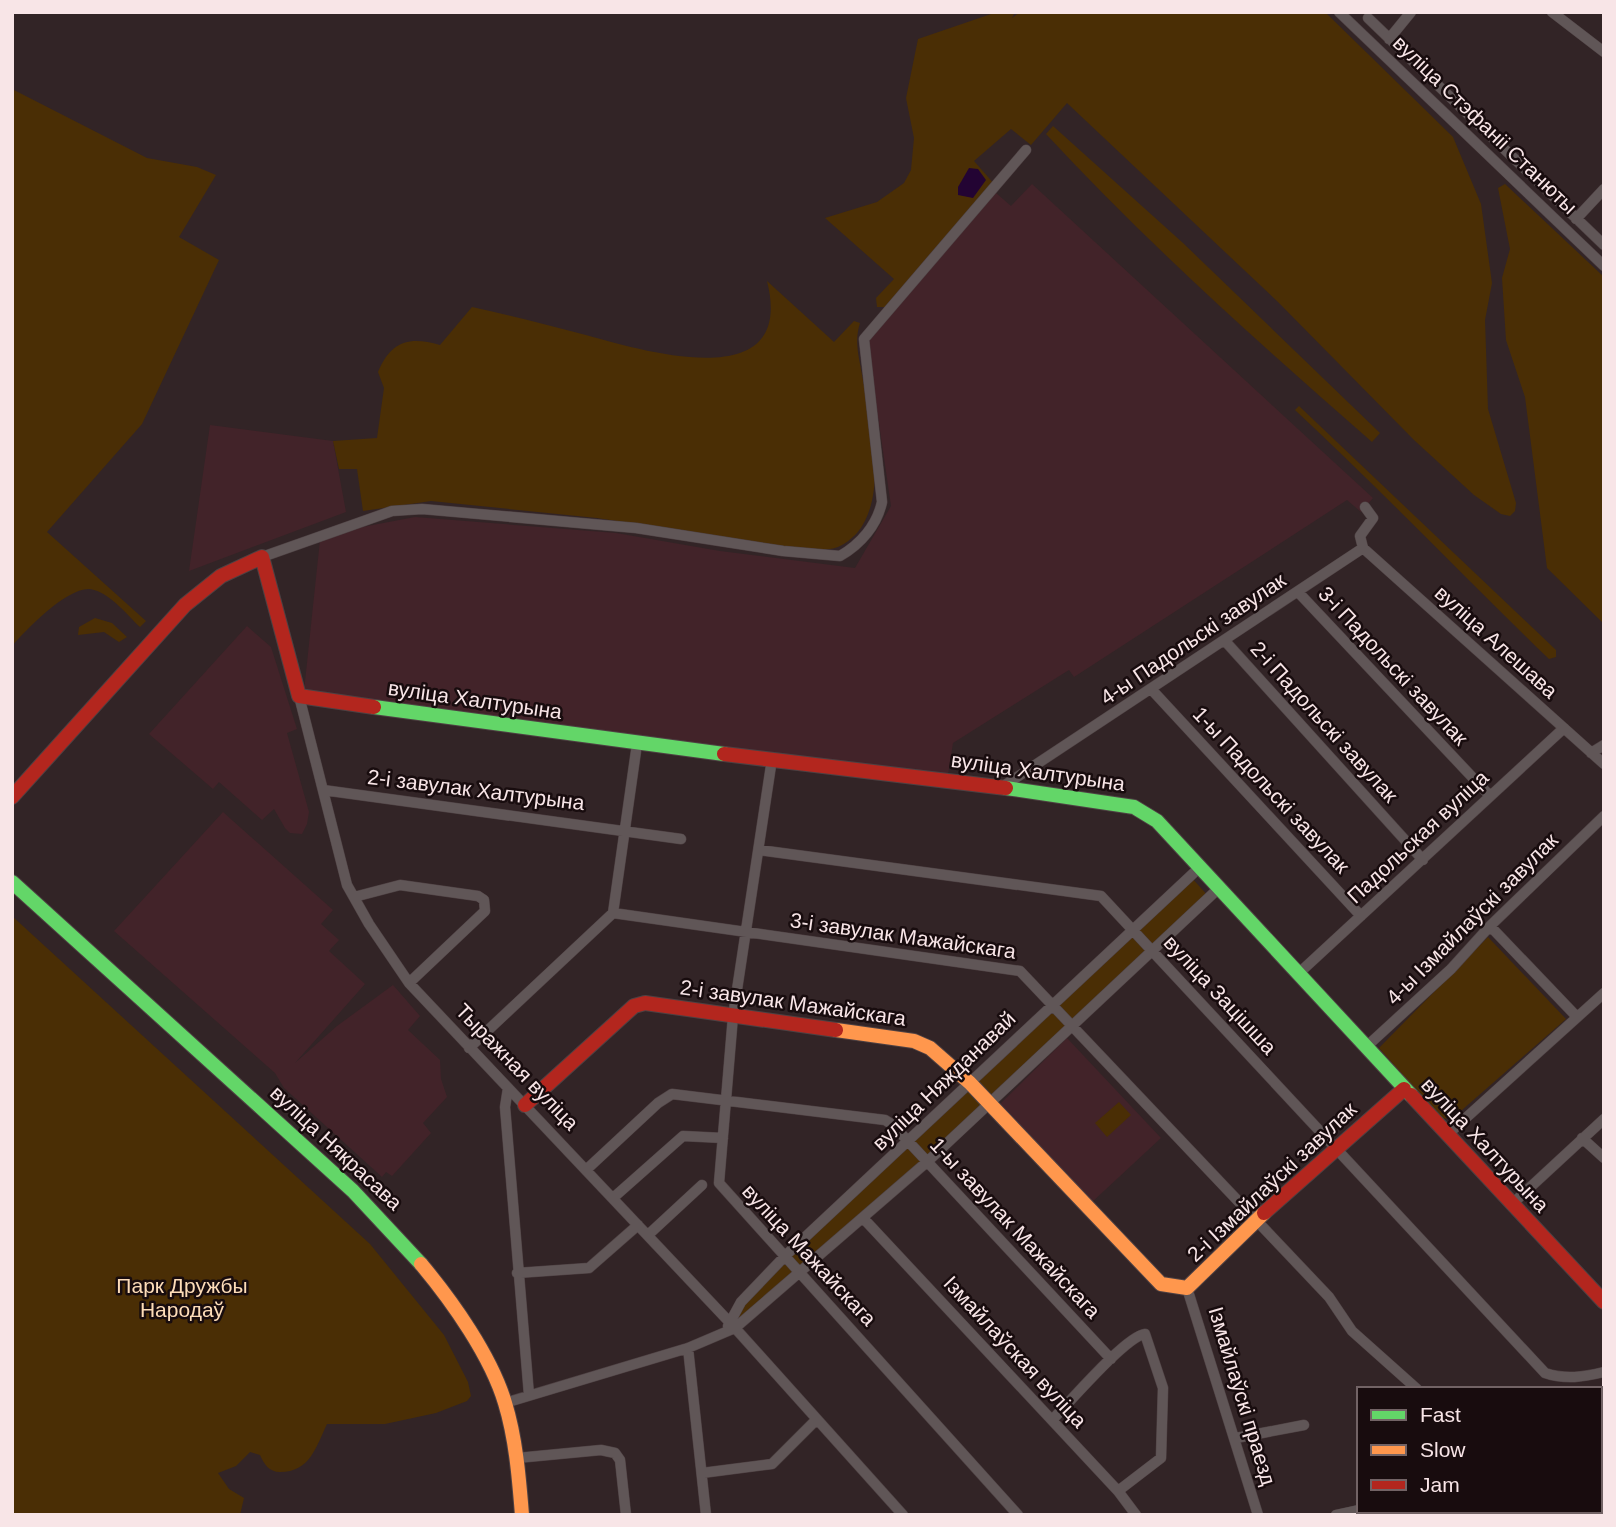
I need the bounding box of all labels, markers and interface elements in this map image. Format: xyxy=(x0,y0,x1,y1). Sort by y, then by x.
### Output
street label: вуліца Стэфаніі Станюты xyxy=(1389,31,1582,218)
street label: 4-ы Падольскі завулак xyxy=(1096,568,1290,709)
street label: вуліца Алешава xyxy=(1431,581,1562,703)
street label: 3-і Падольскі завулак xyxy=(1314,582,1473,750)
street label: 2-і Падольскі завулак xyxy=(1246,637,1403,807)
street label: вуліца Халтурына xyxy=(387,676,564,723)
street label: 1-ы Падольскі завулак xyxy=(1188,702,1355,878)
street label: вуліца Халтурына xyxy=(950,748,1127,795)
street label: 2-і завулак Халтурына xyxy=(366,765,586,814)
street label: Падольская вуліца xyxy=(1343,765,1493,908)
street label: 4-ы Ізмайлаўскі завулак xyxy=(1381,828,1563,1009)
street label: 3-і завулак Мажайскага xyxy=(789,908,1018,963)
street label: вуліца Зацішша xyxy=(1160,931,1281,1059)
street label: 2-і завулак Мажайскага xyxy=(679,975,908,1030)
street label: Тыражная вуліца xyxy=(451,999,584,1135)
street label: вуліца Няжданавай xyxy=(868,1007,1020,1155)
street label: вуліца Халтурына xyxy=(1417,1073,1554,1217)
street label: вуліца Някрасава xyxy=(266,1081,407,1215)
street label: 2-і Ізмайлаўскі завулак xyxy=(1183,1097,1361,1266)
street label: 1-ы завулак Мажайскага xyxy=(926,1133,1105,1323)
street label: вуліца Мажайскага xyxy=(738,1179,881,1330)
street label: Ізмайлаўская вуліца xyxy=(939,1271,1092,1432)
park label: Парк Дружбы Народаў xyxy=(116,1274,248,1321)
street label: Ізмайлаўскі праезд xyxy=(1204,1304,1281,1488)
legend xyxy=(1357,1387,1602,1513)
text: Fast xyxy=(1420,1403,1461,1426)
text: Slow xyxy=(1420,1438,1466,1461)
text: Jam xyxy=(1420,1473,1460,1496)

